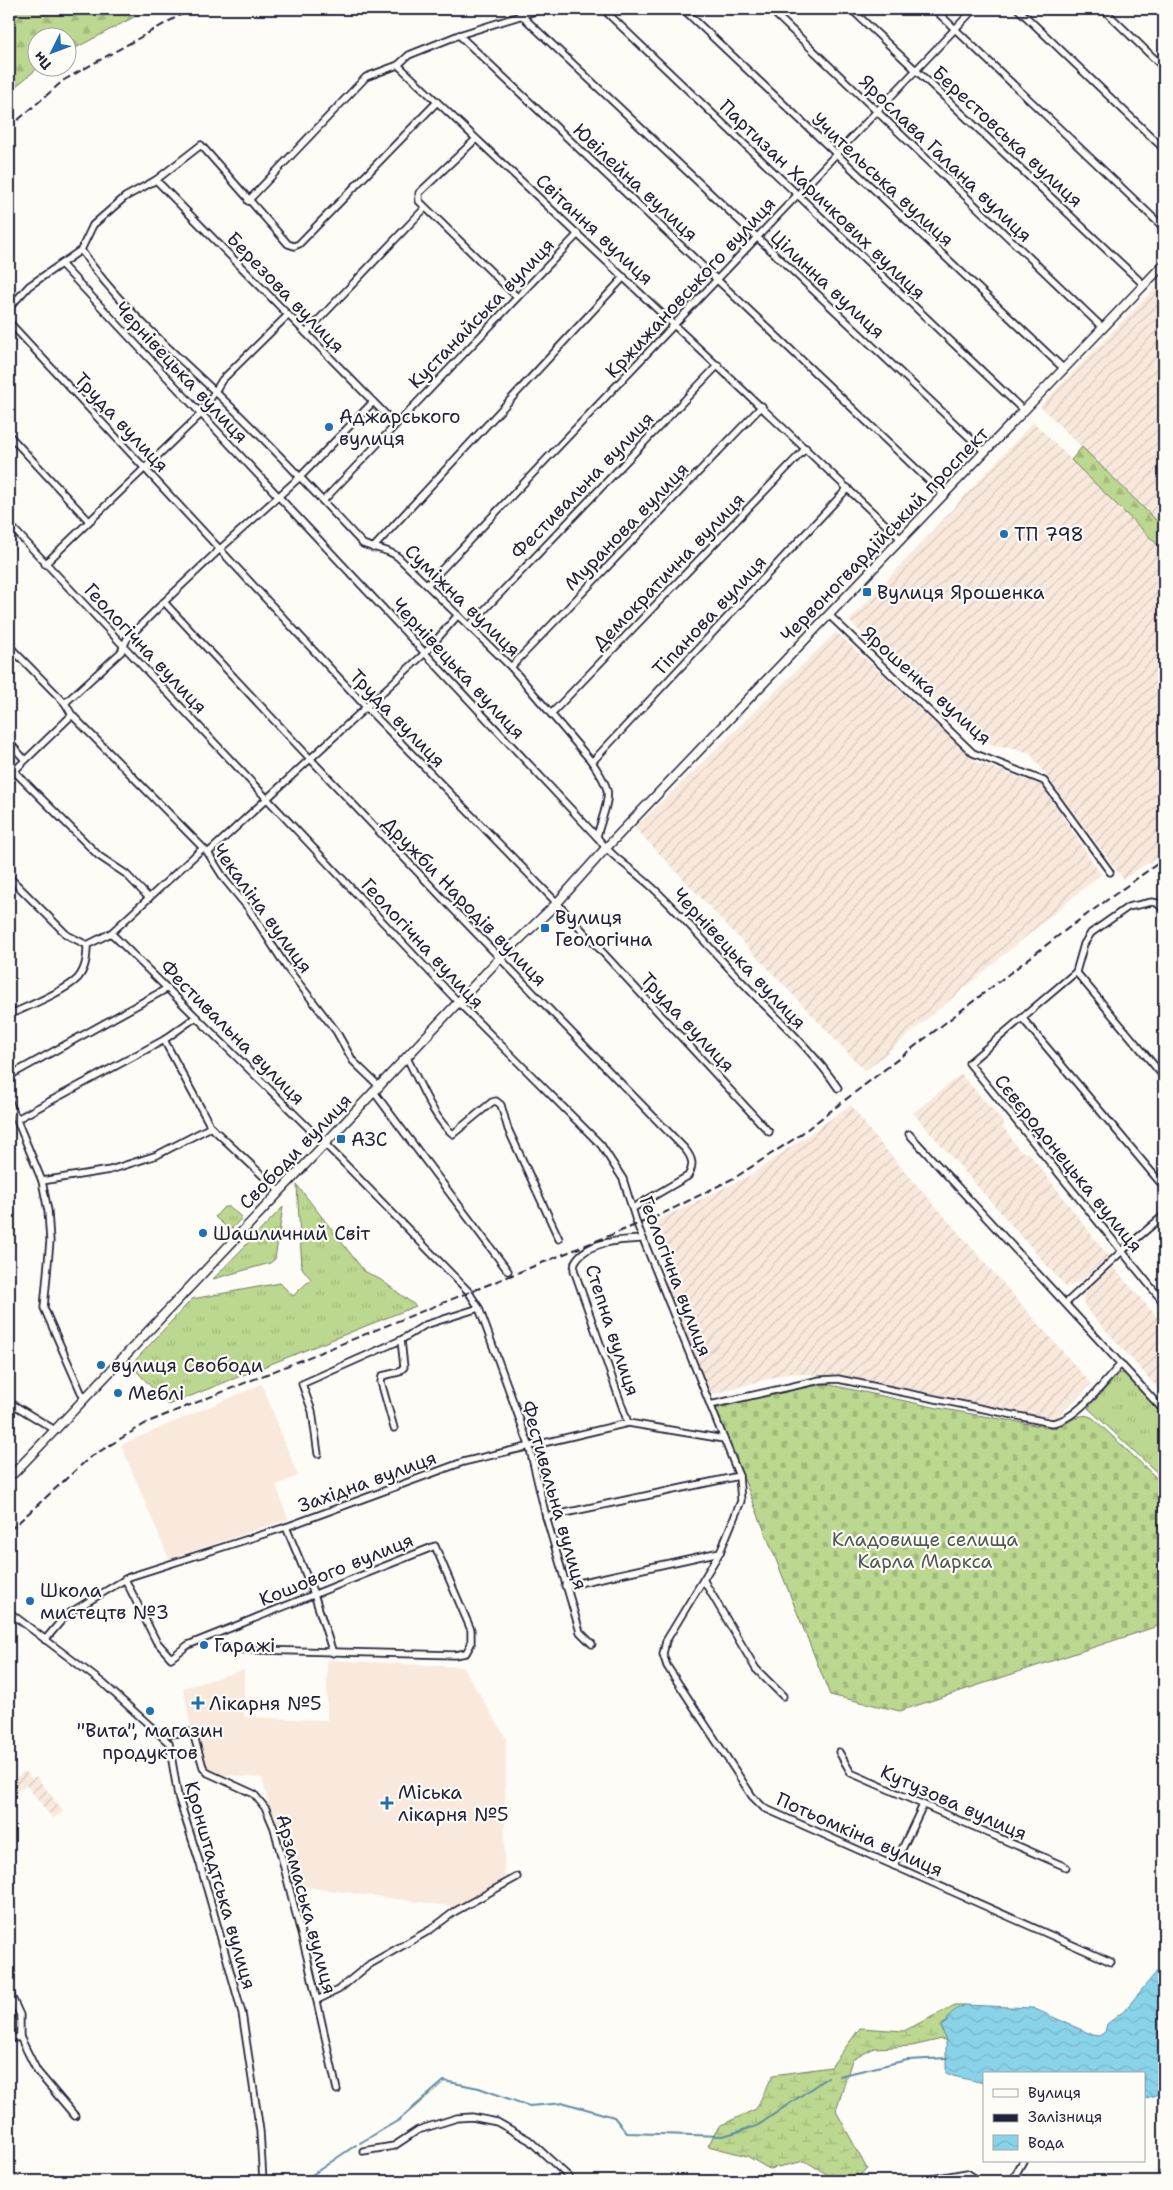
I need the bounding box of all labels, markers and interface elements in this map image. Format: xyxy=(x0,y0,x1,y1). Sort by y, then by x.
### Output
north arrow xyxy=(28,28,78,78)
text: Пн xyxy=(29,48,55,74)
street label: Берестовська вулиця xyxy=(927,60,1088,213)
street label: Ярослава Галана вулиця xyxy=(854,69,1038,248)
street label: Партизан Харичкових вулиця xyxy=(714,94,931,305)
street label: Учительська вулиця xyxy=(806,107,959,252)
street label: Ювілейна вулиця xyxy=(568,118,703,247)
street label: Світання вулиця xyxy=(530,168,659,291)
street label: Кржижановського вулиця xyxy=(600,191,781,383)
street label: Цілинна вулиця xyxy=(765,225,890,344)
street label: Березова вулиця xyxy=(221,226,350,358)
street label: Кустанайська вулиця xyxy=(403,233,560,394)
street label: Чернівецька вулиця xyxy=(109,296,254,449)
street label: Труда вулиця xyxy=(69,367,174,478)
place label: Аджарського вулиця xyxy=(339,404,461,451)
street label: Фестивальна вулиця xyxy=(505,406,659,564)
marker: Аджарського вулиця xyxy=(323,421,335,433)
street label: Червоногвардійський проспект xyxy=(775,421,994,647)
street label: Муранова вулиця xyxy=(559,457,694,596)
street label: Демократична вулиця xyxy=(587,487,750,655)
place label: ТП 798 xyxy=(1014,522,1084,547)
marker: ТП 798 xyxy=(998,528,1010,540)
street label: Суміжна вулиця xyxy=(399,539,526,662)
street label: Тіпанова вулиця xyxy=(647,550,772,681)
street label: Геологічна вулиця xyxy=(79,578,213,719)
place label: Вулиця Ярошенка xyxy=(877,580,1045,605)
marker: Вулиця Ярошенка xyxy=(861,586,873,598)
street label: Чернівецька вулиця xyxy=(386,592,531,745)
street label: Ярошенка вулиця xyxy=(856,620,997,750)
street label: Труда вулиця xyxy=(344,664,451,773)
street label: Дружби Народів вулиця xyxy=(377,811,553,992)
street label: Чекаліна вулиця xyxy=(207,838,318,978)
street label: Геологічна вулиця xyxy=(356,873,490,1014)
street label: Чернівецька вулиця xyxy=(667,882,812,1035)
place label: Вулиця Геологічна xyxy=(555,905,652,952)
marker: Вулиця Геологічна xyxy=(539,922,551,934)
street label: Фестивальна вулиця xyxy=(155,954,311,1110)
street label: Труда вулиця xyxy=(635,967,740,1078)
street label: Сєвєродонецька вулиця xyxy=(989,1069,1148,1258)
street label: Свободи вулиця xyxy=(234,1088,357,1215)
place label: АЗС xyxy=(351,1127,387,1152)
marker: АЗС xyxy=(335,1133,347,1145)
street label: Геологічна вулиця xyxy=(633,1192,718,1360)
place label: Шашличний Світ xyxy=(213,1221,371,1246)
marker: Шашличний Світ xyxy=(197,1227,209,1239)
street label: Степна вулиця xyxy=(579,1261,646,1399)
place label: вулиця Свободи xyxy=(111,1353,263,1378)
marker: вулиця Свободи xyxy=(95,1359,107,1371)
place label: Меблі xyxy=(128,1381,184,1406)
marker: Меблі xyxy=(112,1387,124,1399)
street label: Фестивальна вулиця xyxy=(516,1398,593,1593)
street label: Західна вулиця xyxy=(295,1445,440,1518)
street label: Кошового вулиця xyxy=(255,1527,417,1612)
park label: Кладовище селища Карла Маркса xyxy=(832,1527,1018,1574)
place label: Школа мистецтв №3 xyxy=(40,1578,169,1625)
marker: Школа мистецтв №3 xyxy=(24,1595,36,1607)
place label: Гаражі xyxy=(214,1633,275,1658)
marker: Гаражі xyxy=(198,1639,210,1651)
place label: Лікарня №5 xyxy=(209,1691,322,1716)
marker: Лікарня №5 xyxy=(191,1696,205,1710)
marker: "Вита", магазин продуктов xyxy=(144,1705,156,1717)
place label: "Вита", магазин продуктов xyxy=(77,1718,223,1765)
street label: Кутузова вулиця xyxy=(877,1759,1031,1846)
street label: Кронштадтська вулиця xyxy=(179,1778,262,1992)
place label: Міська лікарня №5 xyxy=(398,1780,509,1827)
street label: Потьомкіна вулиця xyxy=(773,1786,947,1882)
marker: Міська лікарня №5 xyxy=(380,1796,394,1810)
street label: Арзамаська вулиця xyxy=(270,1811,343,1997)
legend xyxy=(983,2072,1146,2162)
text: Вулиця xyxy=(1028,2083,1081,2103)
text: Залізниця xyxy=(1028,2107,1102,2127)
text: Вода xyxy=(1028,2133,1065,2153)

